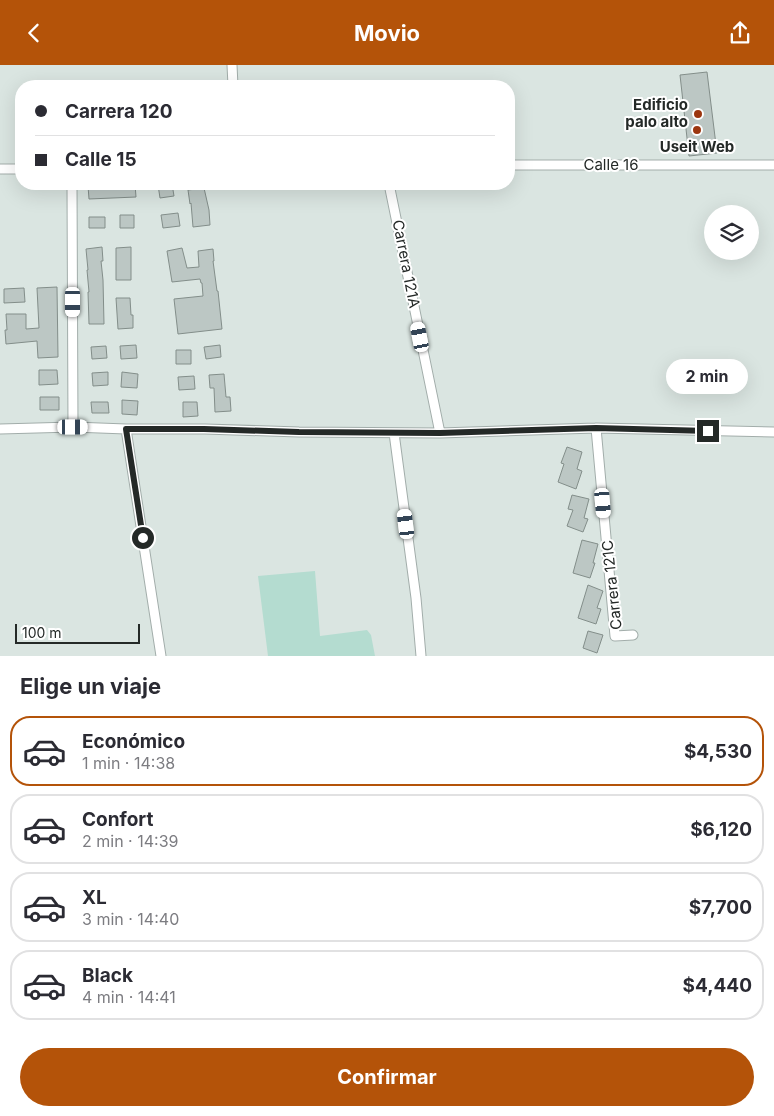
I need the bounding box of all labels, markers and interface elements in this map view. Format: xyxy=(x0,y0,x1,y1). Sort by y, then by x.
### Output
icon: back xyxy=(20,19,48,47)
icon: share xyxy=(726,19,754,47)
text: Movio xyxy=(354,20,420,46)
place label: Edificio palo alto xyxy=(625,95,688,131)
text: Carrera 120 xyxy=(65,100,173,123)
marker: Edificio palo alto xyxy=(692,108,704,120)
marker: Useit Web xyxy=(691,124,703,136)
place label: Useit Web xyxy=(660,137,734,156)
text: Calle 15 xyxy=(65,148,137,171)
street label: Calle 16 xyxy=(583,155,639,174)
map controls xyxy=(704,205,759,260)
button: layers xyxy=(704,205,759,260)
street label: Carrera 121A xyxy=(389,218,424,310)
car xyxy=(65,287,80,317)
car xyxy=(409,321,430,353)
callout: 2 min xyxy=(667,359,749,393)
text: 2 min xyxy=(686,366,728,386)
car xyxy=(58,420,88,435)
route end xyxy=(697,420,719,442)
car xyxy=(594,487,611,519)
car xyxy=(396,508,415,540)
route start xyxy=(132,527,154,549)
street label: Carrera 121C xyxy=(597,539,626,631)
scale bar xyxy=(15,621,140,644)
text: 100 m xyxy=(22,624,62,641)
text: Elige un viaje xyxy=(20,673,161,699)
icon: car xyxy=(22,729,67,774)
text: Económico xyxy=(82,730,185,753)
text: $4,530 xyxy=(684,740,752,763)
text: 1 min · 14:38 xyxy=(82,753,175,773)
icon: car xyxy=(22,807,67,852)
text: Confort xyxy=(82,808,153,831)
text: $6,120 xyxy=(690,818,752,841)
text: 2 min · 14:39 xyxy=(82,831,178,851)
icon: car xyxy=(22,885,67,930)
text: XL xyxy=(82,886,107,909)
text: $7,700 xyxy=(689,896,752,919)
text: 3 min · 14:40 xyxy=(82,909,179,929)
icon: car xyxy=(22,963,67,1008)
text: Black xyxy=(82,964,133,987)
text: $4,440 xyxy=(682,974,752,997)
text: 4 min · 14:41 xyxy=(82,987,176,1007)
button: Confirmar xyxy=(20,1048,754,1106)

